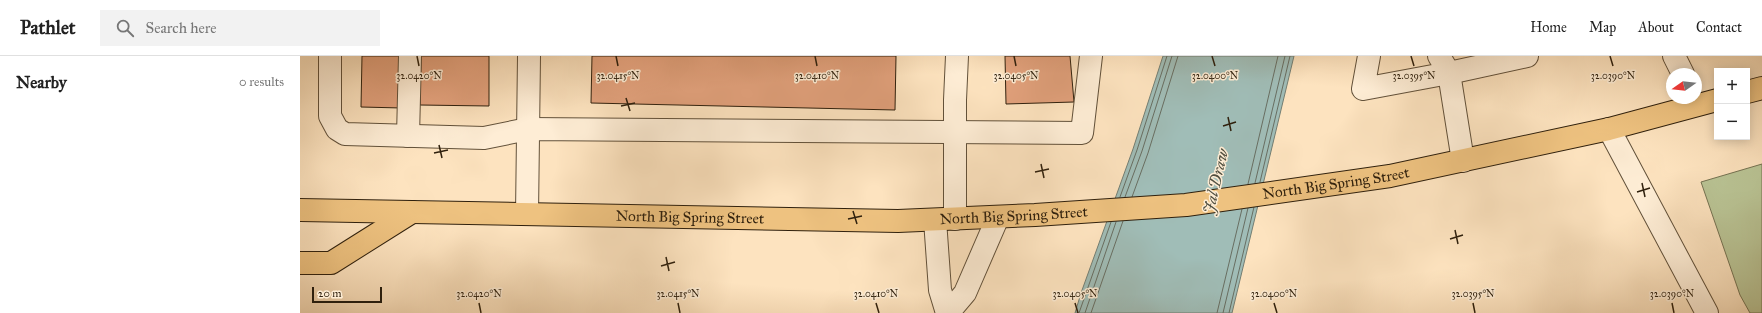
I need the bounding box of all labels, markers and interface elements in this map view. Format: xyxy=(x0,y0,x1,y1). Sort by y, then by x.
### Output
search box xyxy=(100,10,380,46)
text: Pathlet xyxy=(20,16,76,39)
icon: search xyxy=(114,17,136,39)
text: Search here xyxy=(146,19,217,37)
text: Home xyxy=(1530,19,1567,36)
text: Map xyxy=(1589,19,1616,36)
text: About xyxy=(1638,19,1674,36)
text: Contact xyxy=(1696,19,1742,36)
north arrow xyxy=(1666,68,1702,104)
map controls xyxy=(1714,68,1750,140)
button: + xyxy=(1714,68,1750,104)
text: 32.0420°N xyxy=(396,70,442,82)
text: 32.0415°N xyxy=(596,70,640,82)
text: 32.0410°N xyxy=(795,70,840,82)
text: 32.0405°N xyxy=(993,70,1039,82)
text: 32.0400°N xyxy=(1192,70,1239,82)
text: 32.0395°N xyxy=(1392,70,1436,82)
text: 32.0390°N xyxy=(1591,70,1636,82)
text: Nearby xyxy=(16,72,67,93)
text: 0 results xyxy=(239,74,284,90)
button: − xyxy=(1714,104,1750,140)
water label: Jal Draw xyxy=(1199,145,1233,216)
street label: North Big Spring Street xyxy=(1261,163,1412,203)
street label: North Big Spring Street xyxy=(939,202,1089,228)
street label: North Big Spring Street xyxy=(616,207,765,228)
scale bar xyxy=(312,285,382,304)
text: 20 m xyxy=(318,287,341,300)
text: 32.0420°N xyxy=(456,288,502,300)
text: 32.0415°N xyxy=(656,288,700,300)
text: 32.0410°N xyxy=(854,288,899,300)
text: 32.0405°N xyxy=(1052,288,1098,300)
text: 32.0400°N xyxy=(1251,288,1298,300)
text: 32.0395°N xyxy=(1451,288,1495,300)
text: 32.0390°N xyxy=(1650,288,1695,300)

